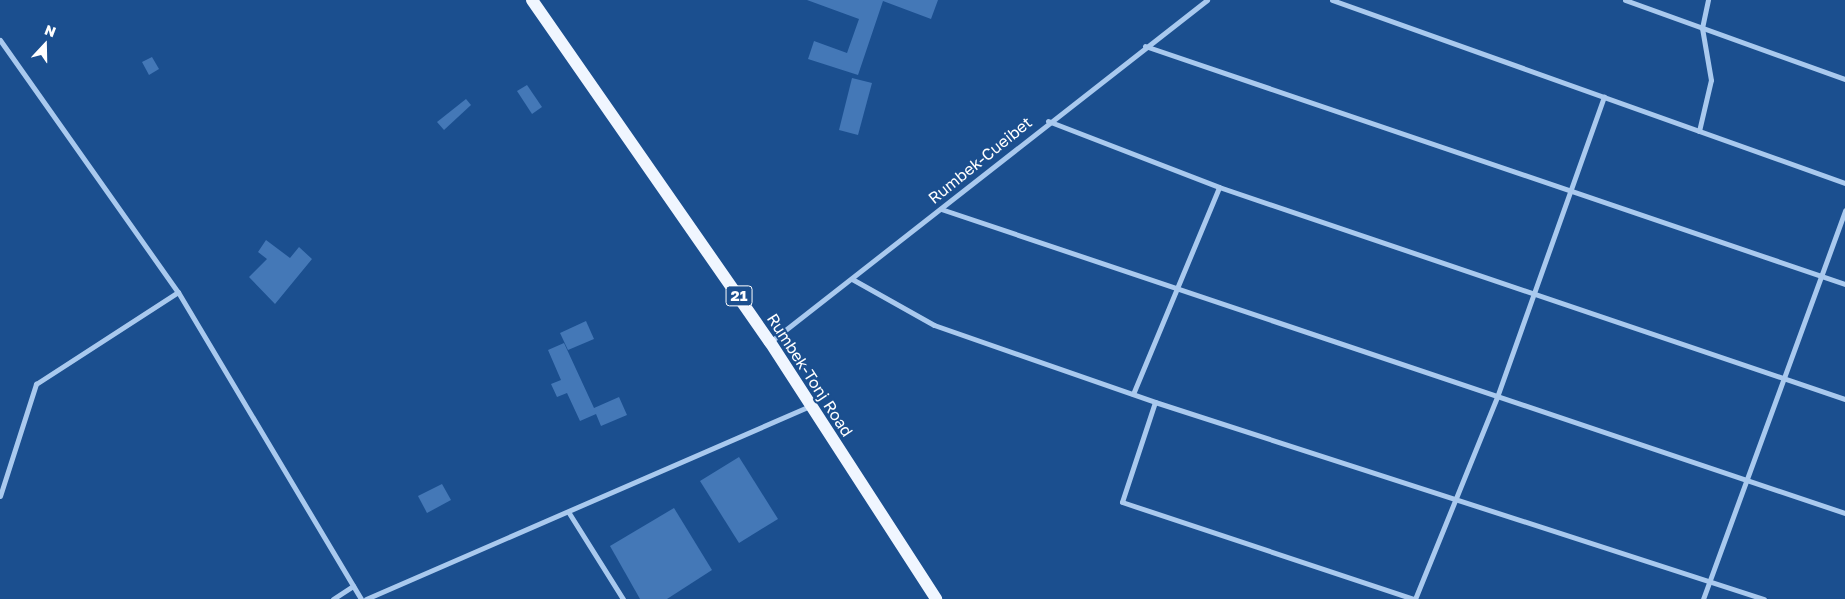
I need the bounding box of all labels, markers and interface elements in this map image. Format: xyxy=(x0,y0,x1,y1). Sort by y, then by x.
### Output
north arrow xyxy=(20,20,70,70)
text: N xyxy=(43,21,59,40)
street label: Rumbek-Cueibet xyxy=(924,112,1036,208)
road number: 21 xyxy=(725,284,753,308)
street label: Rumbek-Tonj Road xyxy=(763,310,857,440)

